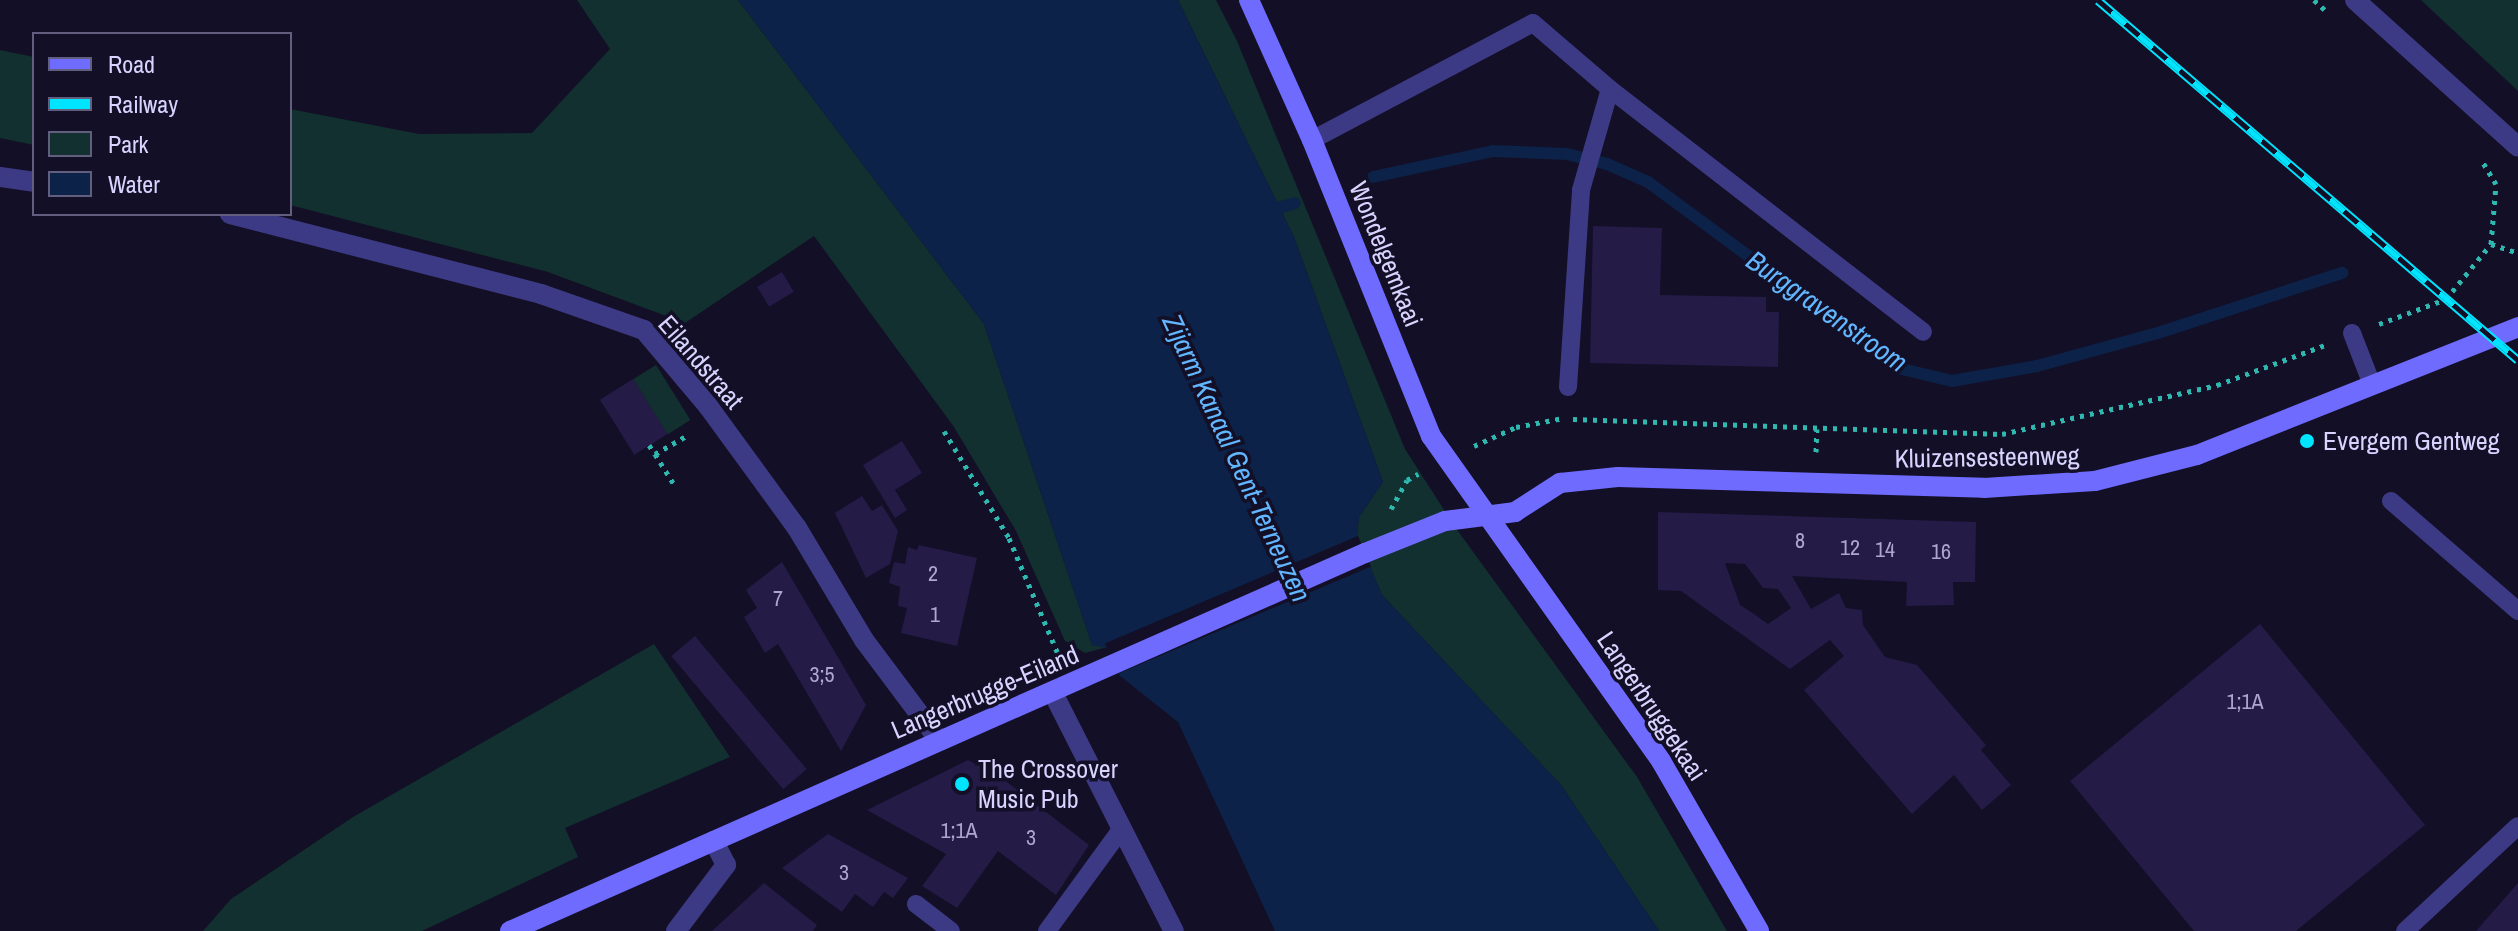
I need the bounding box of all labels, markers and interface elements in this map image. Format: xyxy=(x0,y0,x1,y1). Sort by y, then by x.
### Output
legend xyxy=(32,32,292,216)
text: Road xyxy=(108,48,155,80)
text: Railway xyxy=(108,88,178,120)
text: Park xyxy=(108,128,148,160)
text: Water xyxy=(108,168,160,200)
street label: Wondelgemkaai xyxy=(1343,177,1429,331)
water label: Burggravenstroom xyxy=(1740,243,1914,379)
street label: Eilandstraat xyxy=(652,309,750,415)
water label: Zijarm Kanaal Gent-Terneuzen xyxy=(1156,309,1318,607)
place label: Evergem Gentweg xyxy=(2323,425,2500,457)
marker: Evergem Gentweg xyxy=(2298,432,2316,450)
street label: Kluizensesteenweg xyxy=(1894,440,2080,474)
house number: 8 xyxy=(1795,528,1805,554)
house number: 12 xyxy=(1840,535,1860,561)
house number: 14 xyxy=(1875,537,1895,563)
house number: 16 xyxy=(1931,539,1951,565)
house number: 2 xyxy=(928,561,938,587)
house number: 7 xyxy=(773,586,783,612)
house number: 1 xyxy=(930,602,940,628)
street label: Langerbruggekaai xyxy=(1591,626,1713,786)
street label: Langerbrugge-Eiland xyxy=(887,639,1083,745)
house number: 3;5 xyxy=(809,662,835,688)
house number: 1;1A xyxy=(2226,689,2264,715)
place label: The Crossover Music Pub xyxy=(978,753,1118,814)
marker: The Crossover Music Pub xyxy=(953,775,971,793)
house number: 1;1A xyxy=(940,818,978,844)
house number: 3 xyxy=(1026,825,1036,851)
house number: 3 xyxy=(839,860,849,886)

